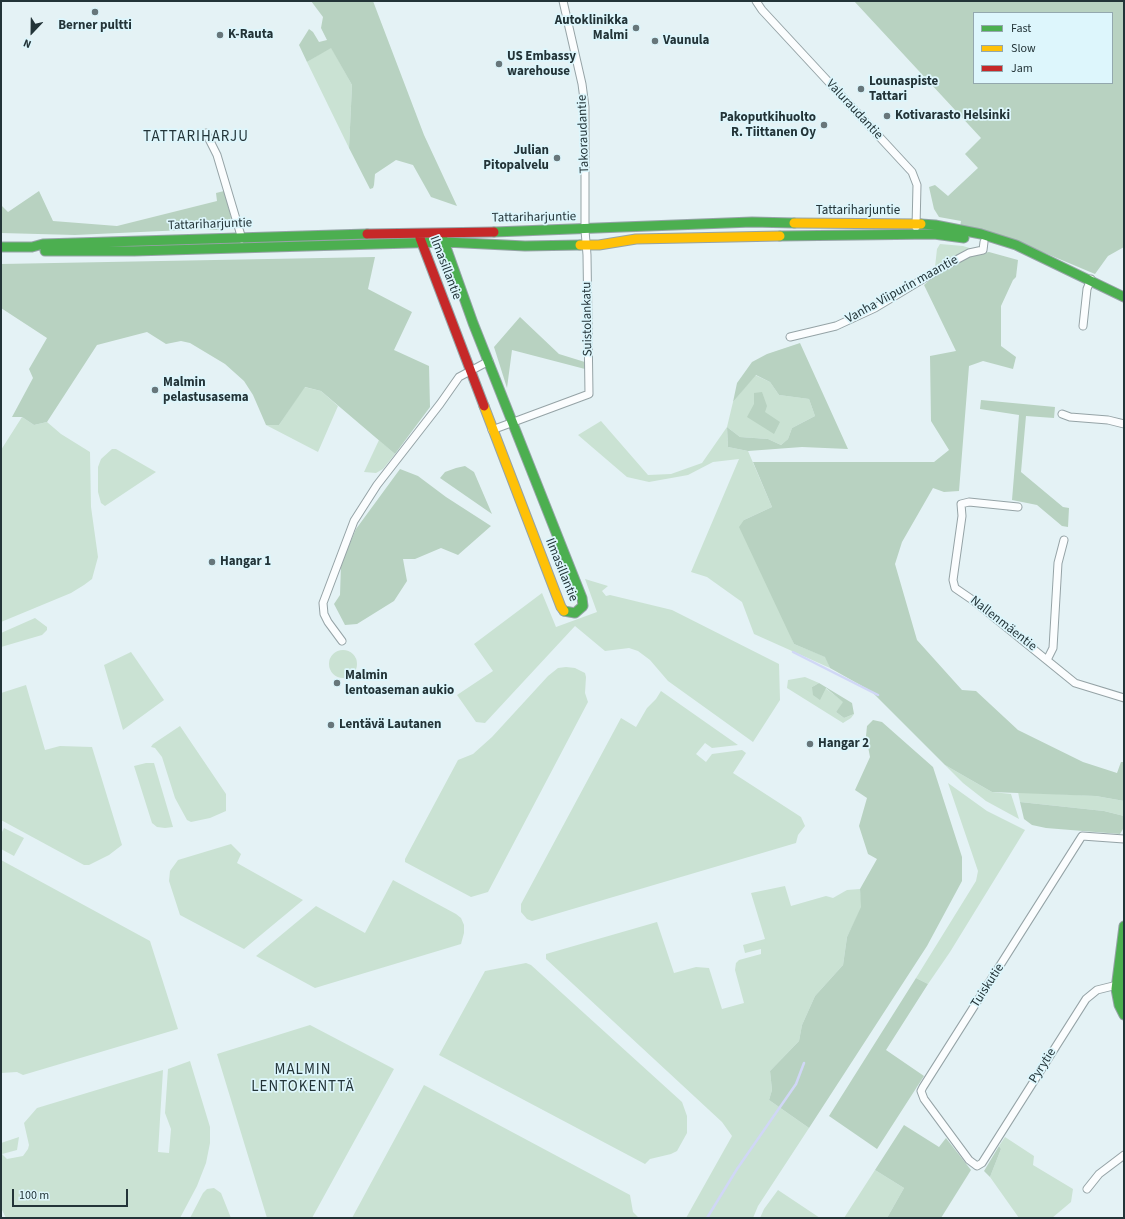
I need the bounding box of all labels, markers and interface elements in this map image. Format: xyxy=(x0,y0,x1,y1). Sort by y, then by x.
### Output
marker: Berner pultti xyxy=(90,7,100,17)
north arrow xyxy=(12,12,52,52)
legend xyxy=(973,12,1113,84)
place label: Autoklinikka Malmi xyxy=(555,13,628,44)
place label: Berner pultti xyxy=(58,18,132,34)
text: Fast xyxy=(1011,20,1031,37)
marker: Autoklinikka Malmi xyxy=(631,23,641,33)
place label: K-Rauta xyxy=(228,27,273,43)
marker: K-Rauta xyxy=(215,30,225,40)
place label: Vaunula xyxy=(663,33,709,49)
text: N xyxy=(21,35,34,52)
marker: Vaunula xyxy=(650,36,660,46)
text: Slow xyxy=(1011,40,1036,57)
place label: US Embassy warehouse xyxy=(507,49,576,80)
marker: US Embassy warehouse xyxy=(494,59,504,69)
text: Jam xyxy=(1011,60,1033,77)
place label: Lounaspiste Tattari xyxy=(869,74,938,105)
street label: Valuraudantie xyxy=(822,77,886,143)
marker: Lounaspiste Tattari xyxy=(856,84,866,94)
street label: Takoraudantie xyxy=(575,94,593,174)
place label: Kotivarasto Helsinki xyxy=(895,108,1010,124)
place label: Pakoputkihuolto R. Tiittanen Oy xyxy=(720,110,816,141)
marker: Kotivarasto Helsinki xyxy=(882,111,892,121)
marker: Pakoputkihuolto R. Tiittanen Oy xyxy=(819,120,829,130)
district label: TATTARIHARJU xyxy=(143,129,249,147)
place label: Julian Pitopalvelu xyxy=(483,143,549,174)
marker: Julian Pitopalvelu xyxy=(552,153,562,163)
street label: Tattariharjuntie xyxy=(816,203,900,219)
street label: Tattariharjuntie xyxy=(492,209,576,227)
street label: Tattariharjuntie xyxy=(168,216,252,234)
street label: Ilmasillantie xyxy=(426,234,464,302)
street label: Vanha Viipurin maantie xyxy=(843,253,961,327)
street label: Suistolankatu xyxy=(580,281,596,357)
place label: Malmin pelastusasema xyxy=(163,375,249,406)
marker: Malmin pelastusasema xyxy=(150,385,160,395)
street label: Ilmasillantie xyxy=(541,536,581,604)
place label: Hangar 1 xyxy=(220,554,271,570)
marker: Hangar 1 xyxy=(207,557,217,567)
street label: Nallenmäentie xyxy=(967,593,1039,655)
place label: Malmin lentoaseman aukio xyxy=(345,668,454,699)
marker: Malmin lentoaseman aukio xyxy=(332,678,342,688)
place label: Lentävä Lautanen xyxy=(339,717,441,733)
marker: Lentävä Lautanen xyxy=(326,720,336,730)
place label: Hangar 2 xyxy=(818,736,869,752)
marker: Hangar 2 xyxy=(805,739,815,749)
street label: Tuiskutie xyxy=(968,961,1008,1011)
street label: Pyrytie xyxy=(1026,1046,1060,1086)
district label: MALMIN LENTOKENTTÄ xyxy=(251,1062,355,1097)
scale bar xyxy=(14,1181,130,1207)
text: 100 m xyxy=(19,1187,49,1204)

